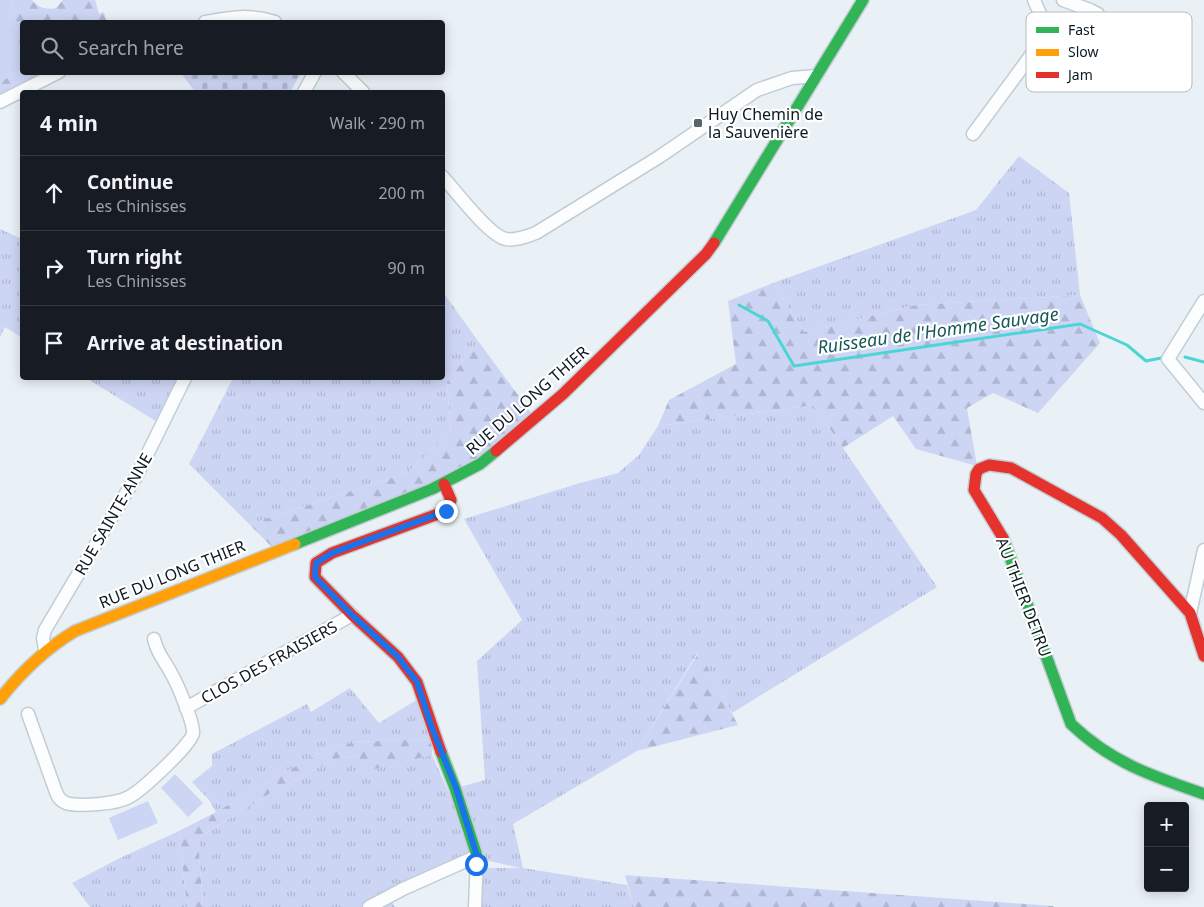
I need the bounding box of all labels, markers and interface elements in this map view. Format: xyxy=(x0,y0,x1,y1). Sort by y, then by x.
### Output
legend xyxy=(1026,12,1192,92)
search box xyxy=(20,20,445,75)
text: Fast xyxy=(1068,20,1095,39)
icon: search xyxy=(38,34,66,62)
text: Search here xyxy=(78,35,184,61)
text: Slow xyxy=(1068,42,1099,61)
text: Jam xyxy=(1066,65,1093,84)
place label: Huy Chemin de la Sauvenière xyxy=(708,103,823,143)
text: 4 min xyxy=(40,109,98,137)
text: Walk · 290 m xyxy=(330,112,425,134)
marker: Huy Chemin de la Sauvenière xyxy=(692,117,704,129)
text: Continue xyxy=(87,169,173,195)
icon: ahead xyxy=(40,179,68,207)
text: 200 m xyxy=(378,182,425,204)
text: Les Chinisses xyxy=(87,195,186,217)
text: Turn right xyxy=(87,244,182,270)
icon: right xyxy=(40,254,68,282)
text: 90 m xyxy=(388,257,425,279)
text: Les Chinisses xyxy=(87,270,186,292)
water label: Ruisseau de l'Homme Sauvage xyxy=(816,301,1060,359)
icon: arrive xyxy=(40,329,68,357)
text: Arrive at destination xyxy=(87,330,283,356)
street label: RUE DU LONG THIER xyxy=(461,341,593,459)
street label: RUE SAINTE-ANNE xyxy=(69,449,157,579)
route end xyxy=(435,500,458,523)
street label: AU THIER DETRU xyxy=(991,534,1057,660)
street label: RUE DU LONG THIER xyxy=(96,535,248,613)
street label: CLOS DES FRAISIERS xyxy=(197,615,341,709)
map controls xyxy=(1144,802,1189,892)
button: + xyxy=(1144,802,1189,847)
button: − xyxy=(1144,847,1189,892)
route start xyxy=(465,853,488,876)

